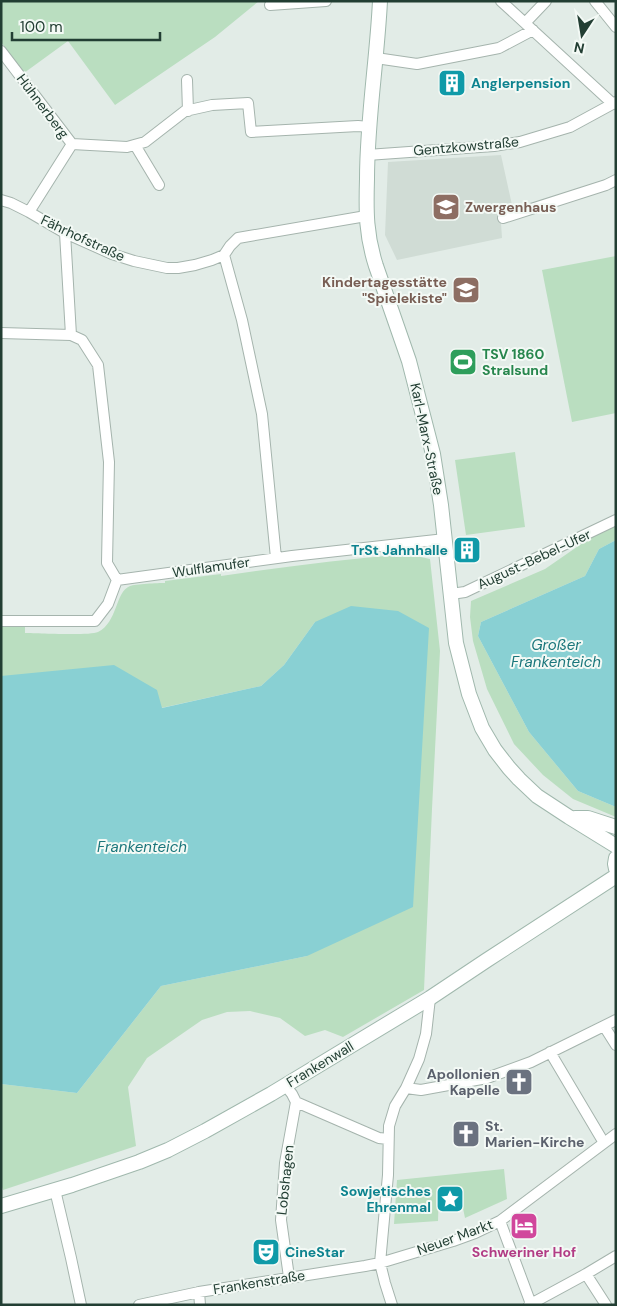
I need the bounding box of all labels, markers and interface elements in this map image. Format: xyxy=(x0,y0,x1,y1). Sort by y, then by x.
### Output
scale bar xyxy=(12,10,160,42)
north arrow xyxy=(557,10,607,60)
text: 100 m xyxy=(20,17,63,37)
text: N xyxy=(572,38,586,58)
building icon: Anglerpension xyxy=(437,68,467,98)
street label: Hühnerberg xyxy=(13,70,73,142)
place label: Anglerpension xyxy=(471,74,571,92)
street label: Gentzkowstraße xyxy=(413,132,520,160)
school or university icon: Zwergenhaus xyxy=(431,192,461,222)
place label: Zwergenhaus xyxy=(465,198,556,216)
street label: Fährhofstraße xyxy=(38,211,128,265)
place label: Kindertagesstätte "Spielekiste" xyxy=(322,273,447,307)
school or university icon: Kindertagesstätte "Spielekiste" xyxy=(451,275,481,305)
place label: TSV 1860 Stralsund xyxy=(482,345,548,379)
sports icon: TSV 1860 Stralsund xyxy=(448,347,478,377)
street label: Karl-Marx-Straße xyxy=(406,381,448,497)
street label: August-Bebel-Ufer xyxy=(474,525,594,593)
building icon: TrSt Jahnhalle xyxy=(452,535,482,565)
place label: TrSt Jahnhalle xyxy=(351,541,448,559)
street label: Wulflamufer xyxy=(171,553,251,581)
water label: Großer Frankenteich xyxy=(511,635,601,672)
water label: Frankenteich xyxy=(97,837,187,857)
street label: Frankenwall xyxy=(283,1037,357,1091)
place label: Apollonien Kapelle xyxy=(427,1065,500,1099)
church icon: Apollonien Kapelle xyxy=(504,1067,534,1097)
place label: St. Marien-Kirche xyxy=(485,1117,584,1151)
church icon: St. Marien-Kirche xyxy=(451,1119,481,1149)
street label: Lobshagen xyxy=(272,1144,298,1216)
place label: Sowjetisches Ehrenmal xyxy=(340,1182,431,1216)
place icon: Sowjetisches Ehrenmal xyxy=(435,1184,465,1214)
hotel icon: Schweriner Hof xyxy=(509,1211,539,1241)
street label: Neuer Markt xyxy=(415,1215,495,1259)
theatre icon: CineStar xyxy=(251,1237,281,1267)
place label: CineStar xyxy=(285,1243,345,1261)
place label: Schweriner Hof xyxy=(472,1243,576,1261)
street label: Frankenstraße xyxy=(212,1266,306,1298)

